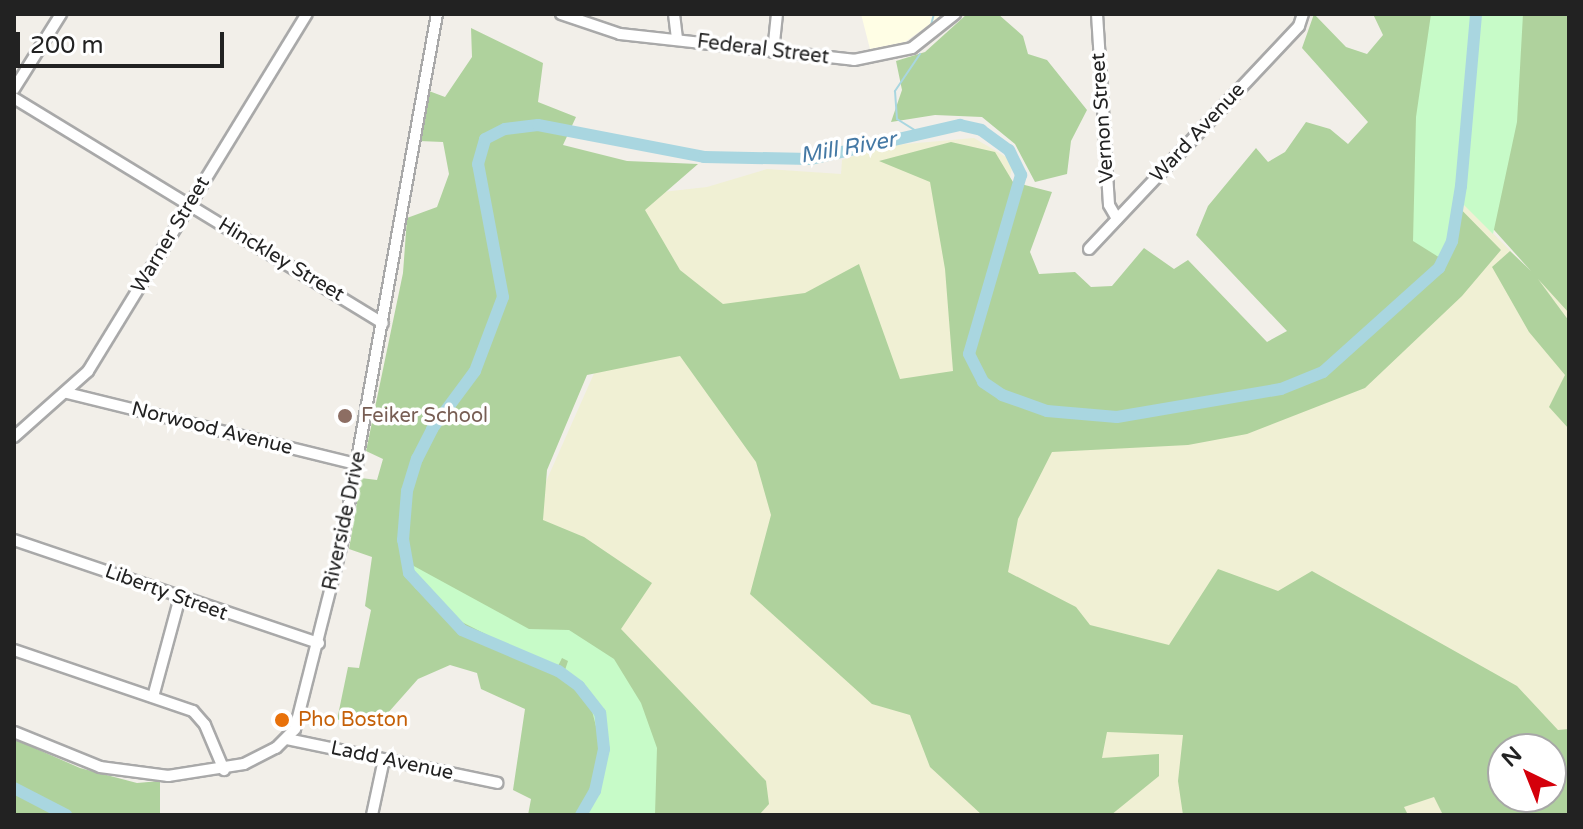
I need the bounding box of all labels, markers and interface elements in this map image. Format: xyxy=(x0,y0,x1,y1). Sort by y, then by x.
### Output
scale bar xyxy=(20,16,228,66)
street label: Federal Street xyxy=(696,30,830,70)
text: 200 m xyxy=(30,31,104,60)
street label: Vernon Street xyxy=(1086,52,1120,184)
street label: Ward Avenue xyxy=(1146,78,1250,188)
water label: Mill River xyxy=(798,127,898,169)
street label: Warner Street xyxy=(127,172,215,298)
street label: Hinckley Street xyxy=(214,213,348,307)
street label: Norwood Avenue xyxy=(129,397,295,461)
place label: Feiker School xyxy=(361,404,488,428)
marker: Feiker School xyxy=(336,407,354,425)
street label: Riverside Drive xyxy=(319,449,371,593)
street label: Liberty Street xyxy=(101,560,231,626)
place label: Pho Boston xyxy=(298,708,408,732)
marker: Pho Boston xyxy=(273,711,291,729)
north arrow xyxy=(1487,733,1567,813)
street label: Ladd Avenue xyxy=(328,736,456,786)
text: N xyxy=(1497,741,1527,772)

